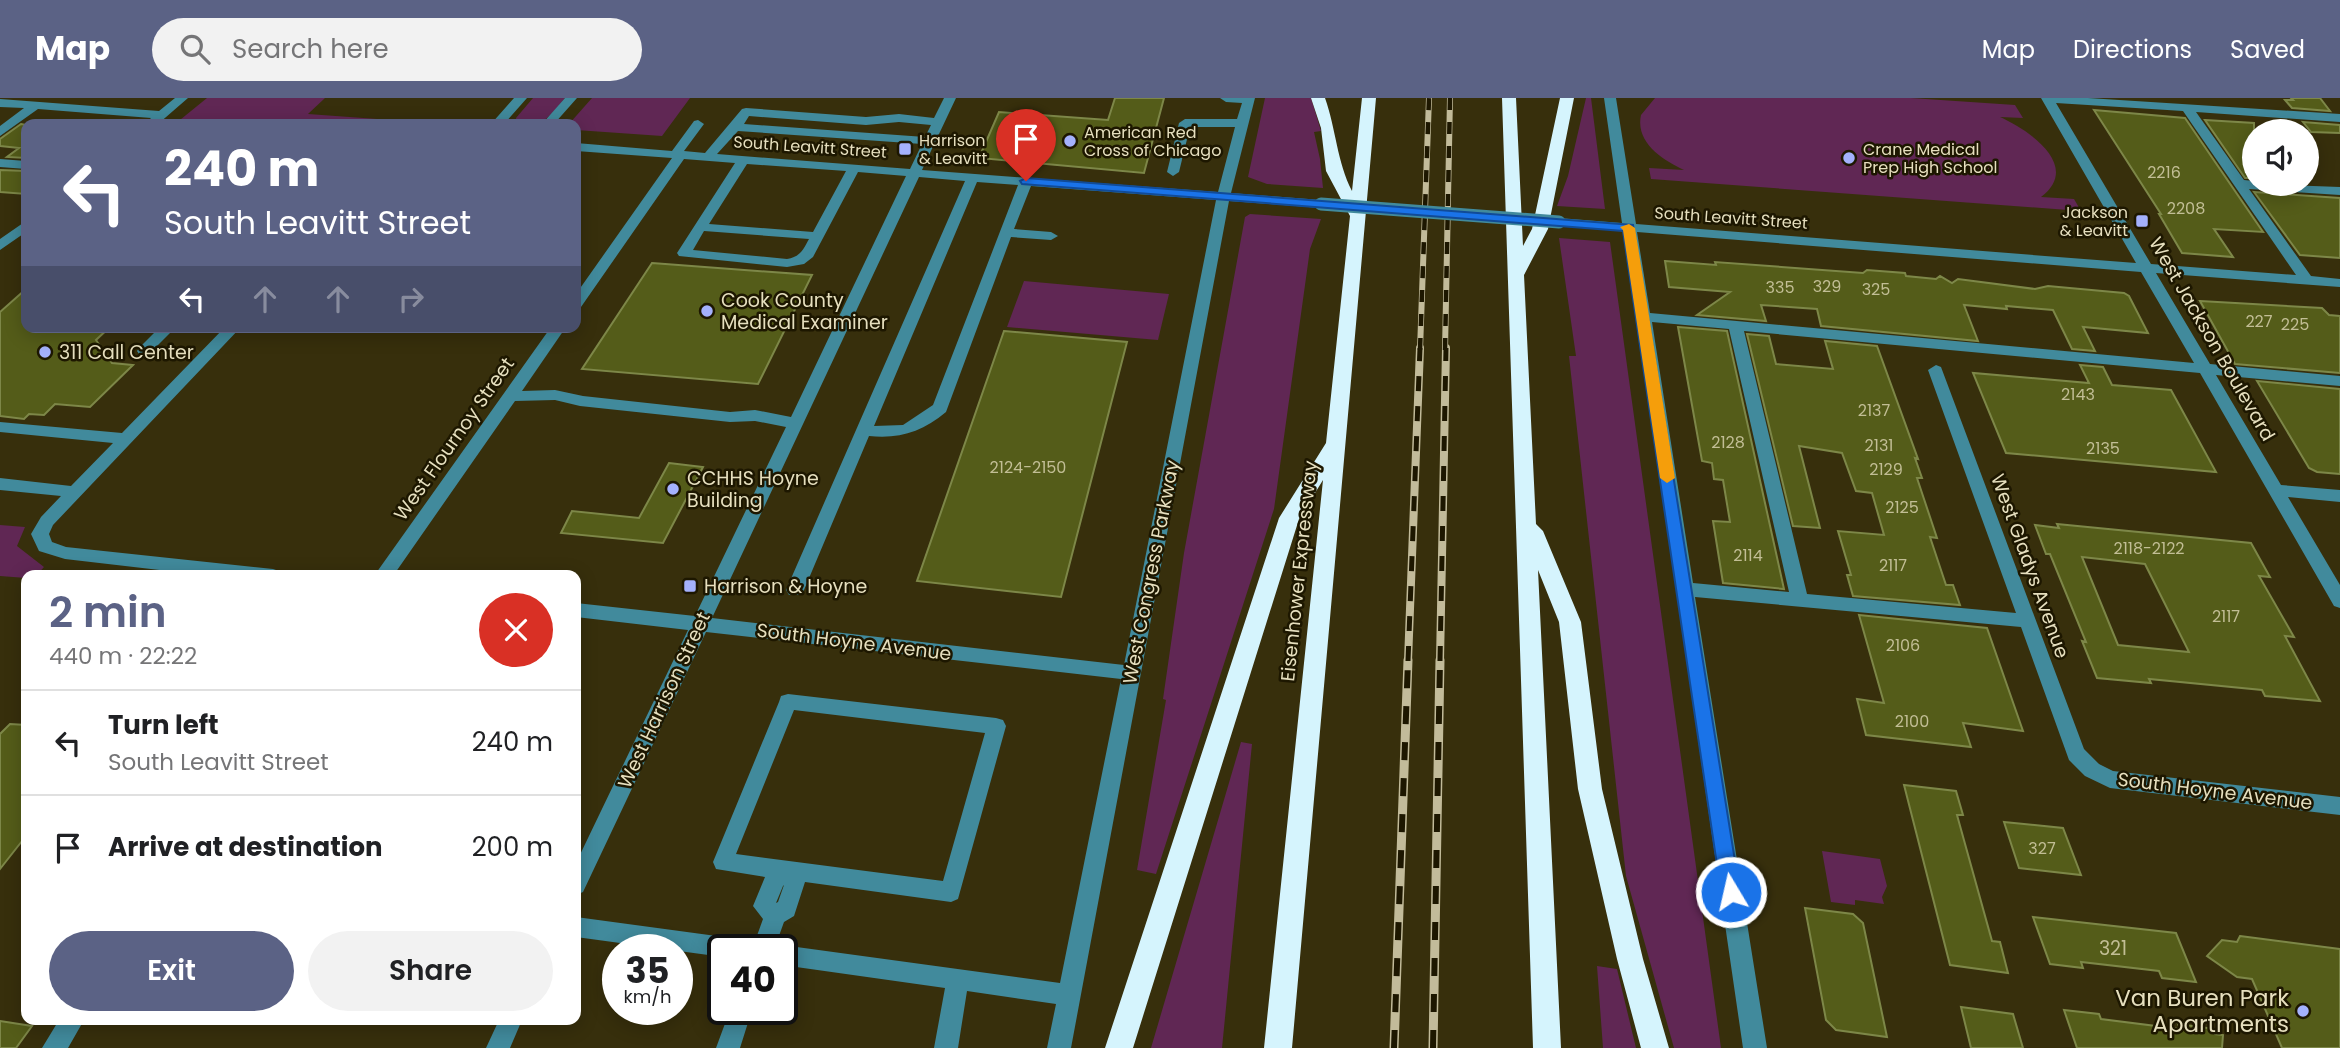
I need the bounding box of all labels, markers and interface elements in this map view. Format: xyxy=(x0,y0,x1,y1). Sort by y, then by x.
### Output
search box xyxy=(152,18,642,81)
text: Map xyxy=(35,25,110,72)
icon: search xyxy=(176,30,214,68)
text: Search here xyxy=(232,31,389,67)
text: Map xyxy=(1982,33,2035,66)
text: Directions xyxy=(2073,33,2192,66)
text: Saved xyxy=(2230,33,2305,66)
pin xyxy=(996,109,1056,181)
map controls xyxy=(2242,119,2319,196)
button: sound xyxy=(2242,119,2319,196)
icon: arrive xyxy=(1007,120,1045,158)
place label: American Red Cross of Chicago xyxy=(1084,121,1221,162)
place label: Harrison & Leavitt xyxy=(919,129,987,170)
street label: South Leavitt Street xyxy=(733,130,888,164)
marker: American Red Cross of Chicago xyxy=(1062,133,1078,149)
text: 240 m xyxy=(164,135,319,203)
place label: Crane Medical Prep High School xyxy=(1863,138,1997,179)
marker: Harrison & Leavitt xyxy=(897,141,913,157)
icon: left xyxy=(49,147,140,238)
marker: Crane Medical Prep High School xyxy=(1841,150,1857,166)
house number: 2216 xyxy=(2147,161,2181,184)
house number: 2208 xyxy=(2167,197,2205,220)
text: South Leavitt Street xyxy=(164,200,471,245)
street label: South Leavitt Street xyxy=(1654,201,1809,235)
place label: Jackson & Leavitt xyxy=(2060,201,2128,242)
marker: Jackson & Leavitt xyxy=(2134,213,2150,229)
street label: West Jackson Boulevard xyxy=(2142,232,2282,446)
house number: 329 xyxy=(1813,275,1841,298)
house number: 335 xyxy=(1766,276,1794,299)
house number: 325 xyxy=(1862,278,1890,301)
icon: left xyxy=(173,280,211,318)
icon: ahead xyxy=(246,280,284,318)
icon: ahead xyxy=(319,280,357,318)
icon: right xyxy=(392,280,430,318)
place label: Cook County Medical Examiner xyxy=(721,287,888,336)
marker: Cook County Medical Examiner xyxy=(699,303,715,319)
house number: 227 xyxy=(2245,310,2273,333)
house number: 225 xyxy=(2281,313,2309,336)
place label: 311 Call Center xyxy=(59,339,194,366)
marker: 311 Call Center xyxy=(37,344,53,360)
street label: West Flournoy Street xyxy=(387,352,521,526)
house number: 2143 xyxy=(2061,383,2095,406)
house number: 2137 xyxy=(1858,399,1891,422)
house number: 2128 xyxy=(1711,431,1745,454)
house number: 2131 xyxy=(1865,434,1893,457)
house number: 2135 xyxy=(2086,437,2120,460)
house number: 2124-2150 xyxy=(990,456,1066,479)
street label: West Congress Parkway xyxy=(1116,457,1186,686)
house number: 2129 xyxy=(1869,458,1903,481)
street label: Eisenhower Expressway xyxy=(1274,459,1324,683)
place label: CCHHS Hoyne Building xyxy=(687,465,819,514)
street label: West Gladys Avenue xyxy=(1984,470,2076,662)
marker: CCHHS Hoyne Building xyxy=(665,481,681,497)
house number: 2125 xyxy=(1885,496,1919,519)
house number: 2118-2122 xyxy=(2113,537,2185,560)
house number: 2114 xyxy=(1733,544,1763,567)
house number: 2117 xyxy=(1879,554,1907,577)
place label: Harrison & Hoyne xyxy=(704,573,867,600)
marker: Harrison & Hoyne xyxy=(682,578,698,594)
text: 2 min xyxy=(49,583,167,642)
button: close xyxy=(479,593,553,667)
house number: 2117 xyxy=(2212,605,2240,628)
street label: West Harrison Street xyxy=(611,607,717,793)
street label: South Hoyne Avenue xyxy=(755,617,953,667)
house number: 2106 xyxy=(1886,634,1920,657)
text: 440 m · 22:22 xyxy=(49,640,197,672)
text: Turn left xyxy=(108,707,219,743)
house number: 2100 xyxy=(1895,710,1929,733)
icon: left xyxy=(49,724,87,762)
text: 240 m xyxy=(472,724,553,760)
text: South Leavitt Street xyxy=(108,746,329,778)
street label: South Hoyne Avenue xyxy=(2116,766,2314,816)
icon: arrive xyxy=(49,829,87,867)
text: Arrive at destination xyxy=(108,829,383,865)
text: 200 m xyxy=(472,829,553,865)
house number: 327 xyxy=(2028,837,2056,860)
position arrow xyxy=(1694,855,1768,929)
button: Exit xyxy=(49,931,294,1011)
button: Share xyxy=(308,931,553,1011)
speed limit sign: 40 xyxy=(707,934,798,1025)
house number: 321 xyxy=(2099,935,2127,962)
text: 35 xyxy=(626,946,669,995)
place label: Van Buren Park Apartments xyxy=(2115,982,2289,1040)
text: km/h xyxy=(624,984,671,1009)
marker: Van Buren Park Apartments xyxy=(2295,1003,2311,1019)

